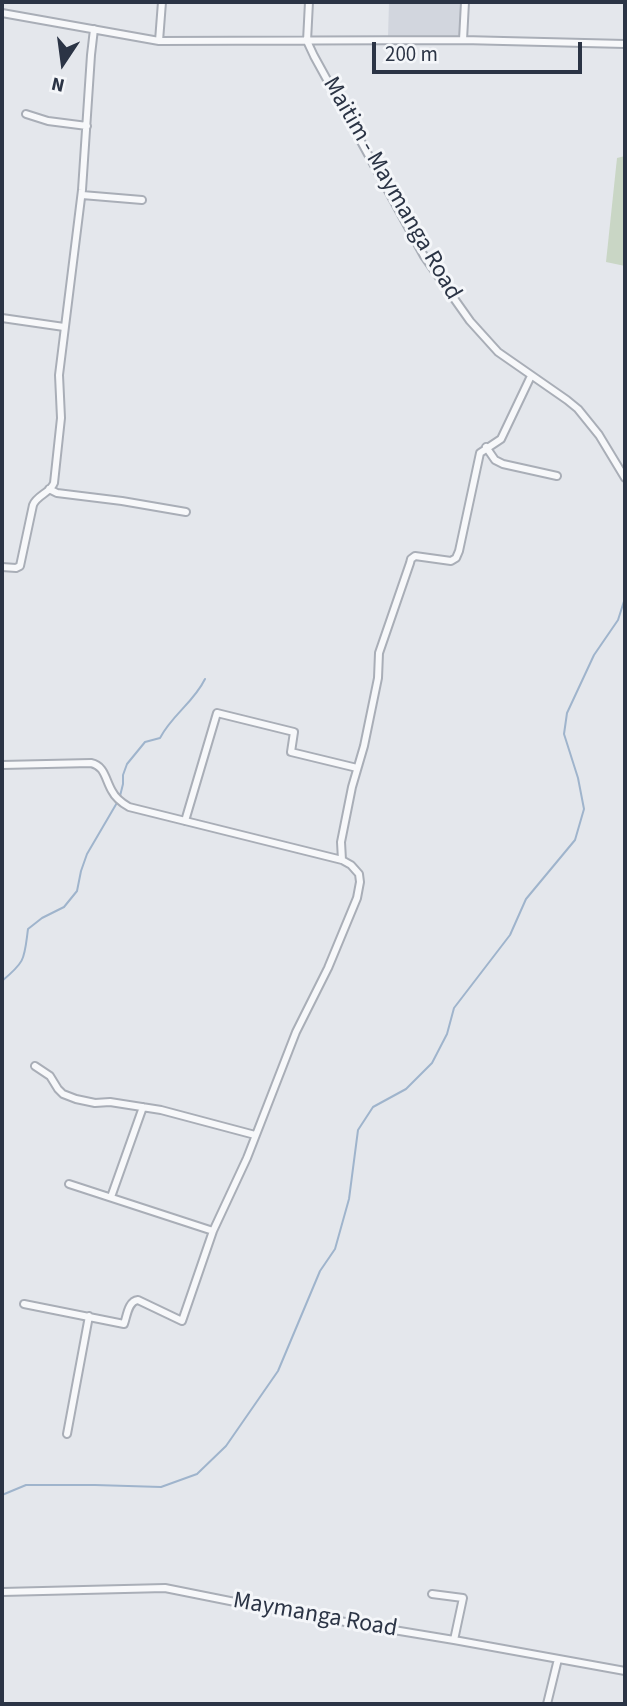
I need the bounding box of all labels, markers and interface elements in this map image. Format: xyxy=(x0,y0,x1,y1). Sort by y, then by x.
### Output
north arrow xyxy=(28,28,98,98)
scale bar xyxy=(375,28,585,72)
text: 200 m xyxy=(385,39,438,69)
text: N xyxy=(49,69,67,99)
street label: Maitim - Maymanga Road xyxy=(315,73,467,305)
street label: Maymanga Road xyxy=(231,1587,399,1645)

